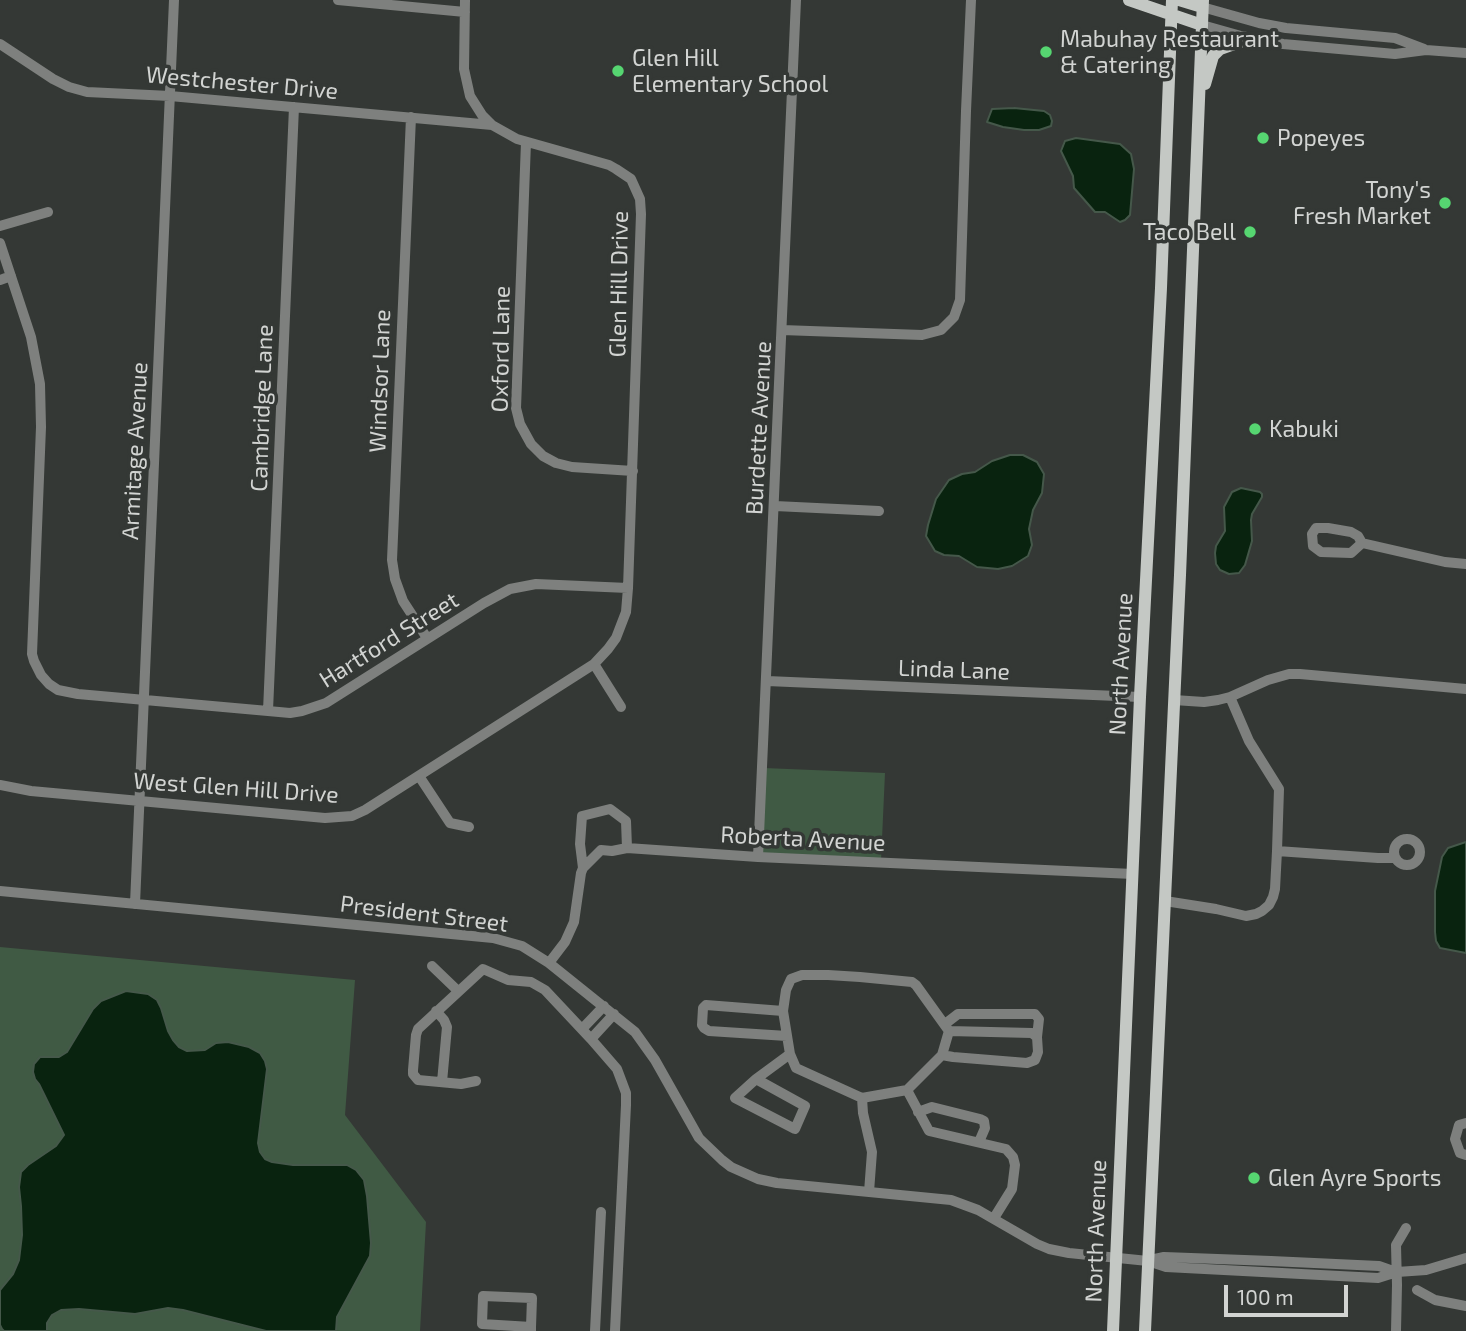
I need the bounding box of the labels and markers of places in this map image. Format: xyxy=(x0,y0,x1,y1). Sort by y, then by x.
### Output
place label: Mabuhay Restaurant & Catering xyxy=(1060,25,1279,79)
place label: Glen Hill Elementary School xyxy=(632,44,828,98)
marker: Mabuhay Restaurant & Catering xyxy=(1038,44,1054,60)
marker: Glen Hill Elementary School xyxy=(610,63,626,79)
place label: Popeyes xyxy=(1277,124,1365,152)
marker: Popeyes xyxy=(1255,130,1271,146)
place label: Tony's Fresh Market xyxy=(1293,176,1431,230)
marker: Tony's Fresh Market xyxy=(1437,195,1453,211)
place label: Taco Bell xyxy=(1143,218,1236,246)
marker: Taco Bell xyxy=(1242,224,1258,240)
place label: Kabuki xyxy=(1269,415,1339,443)
marker: Kabuki xyxy=(1247,421,1263,437)
place label: Glen Ayre Sports xyxy=(1268,1164,1442,1192)
marker: Glen Ayre Sports xyxy=(1246,1170,1262,1186)

